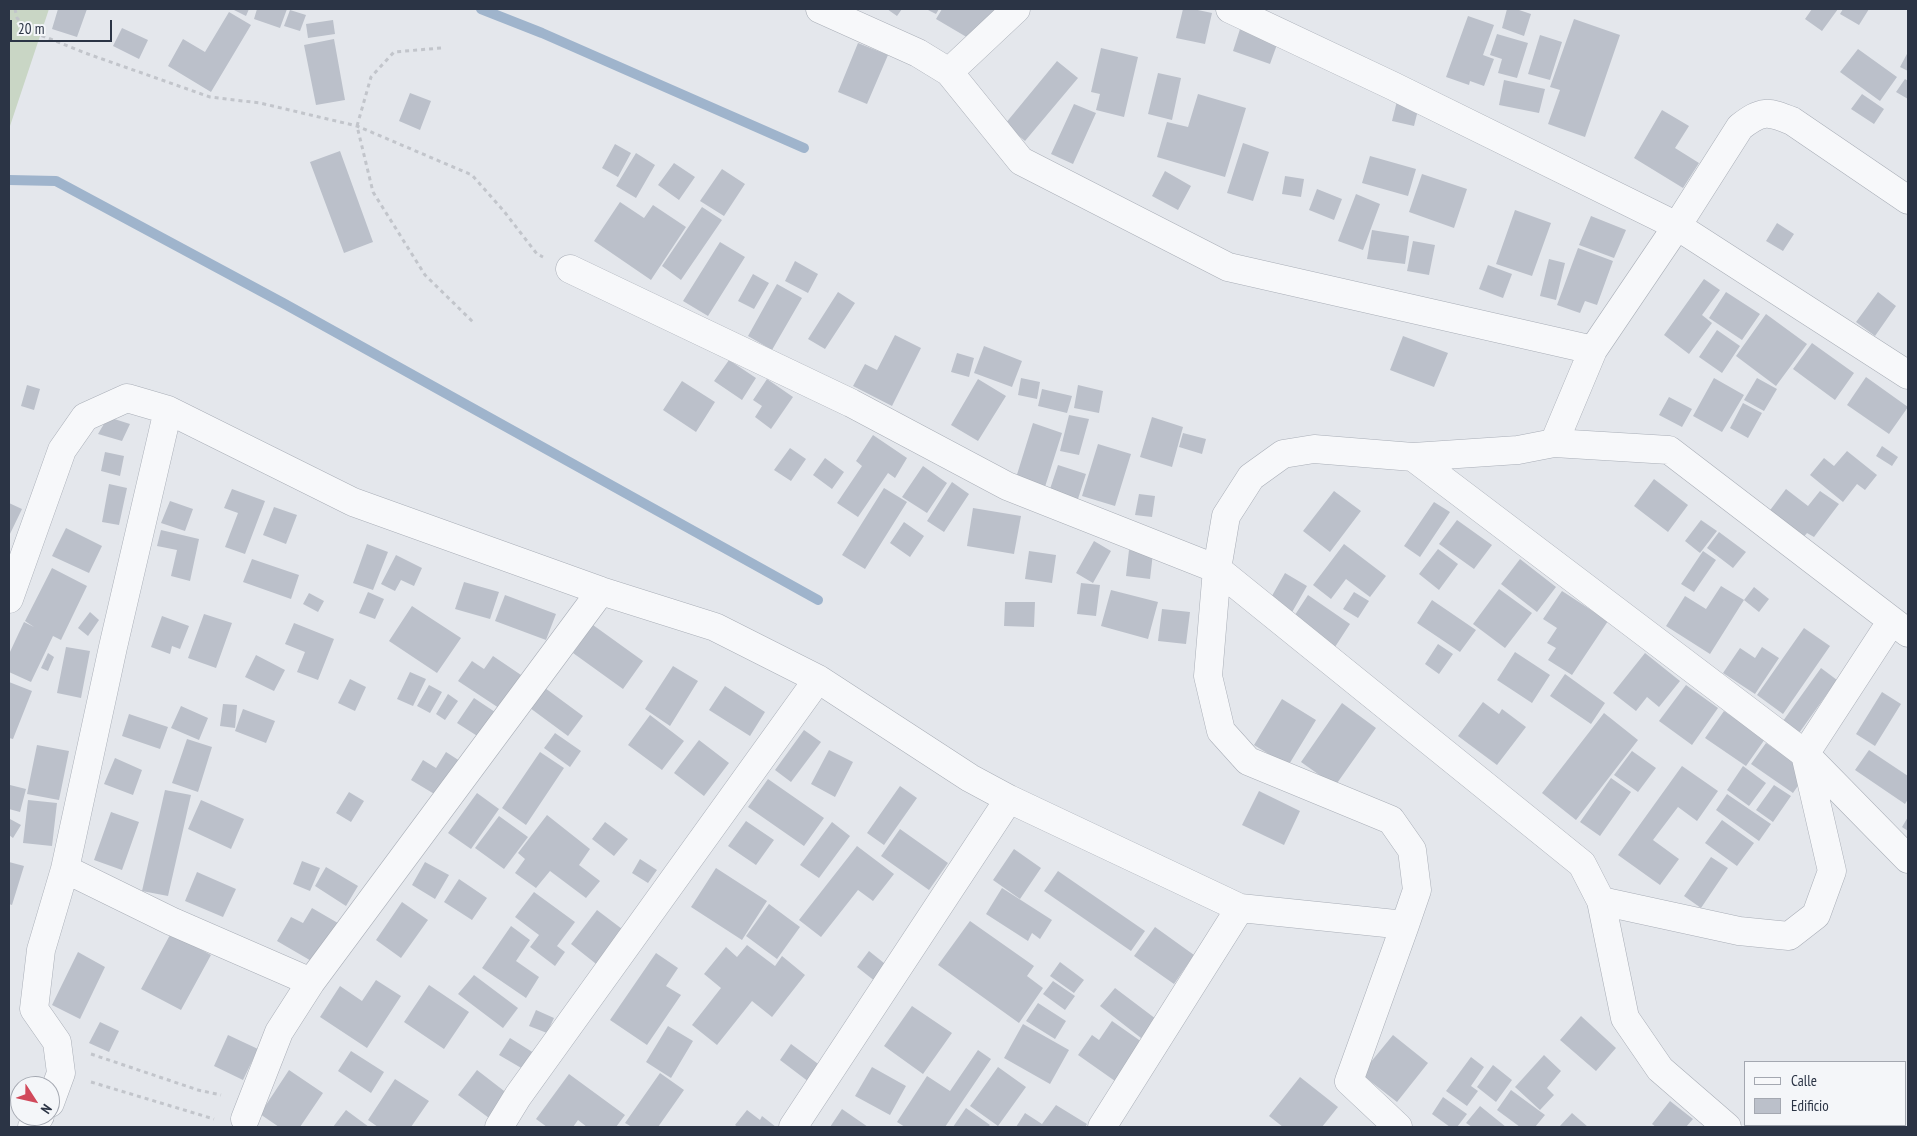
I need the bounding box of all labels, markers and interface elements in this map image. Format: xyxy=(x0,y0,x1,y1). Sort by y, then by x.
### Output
scale bar xyxy=(12,10,115,42)
text: 20 m xyxy=(18,19,44,38)
legend xyxy=(1744,1061,1907,1126)
text: Calle xyxy=(1791,1071,1817,1090)
north arrow xyxy=(10,1076,60,1126)
text: Edificio xyxy=(1791,1096,1829,1115)
text: N xyxy=(37,1101,56,1117)

